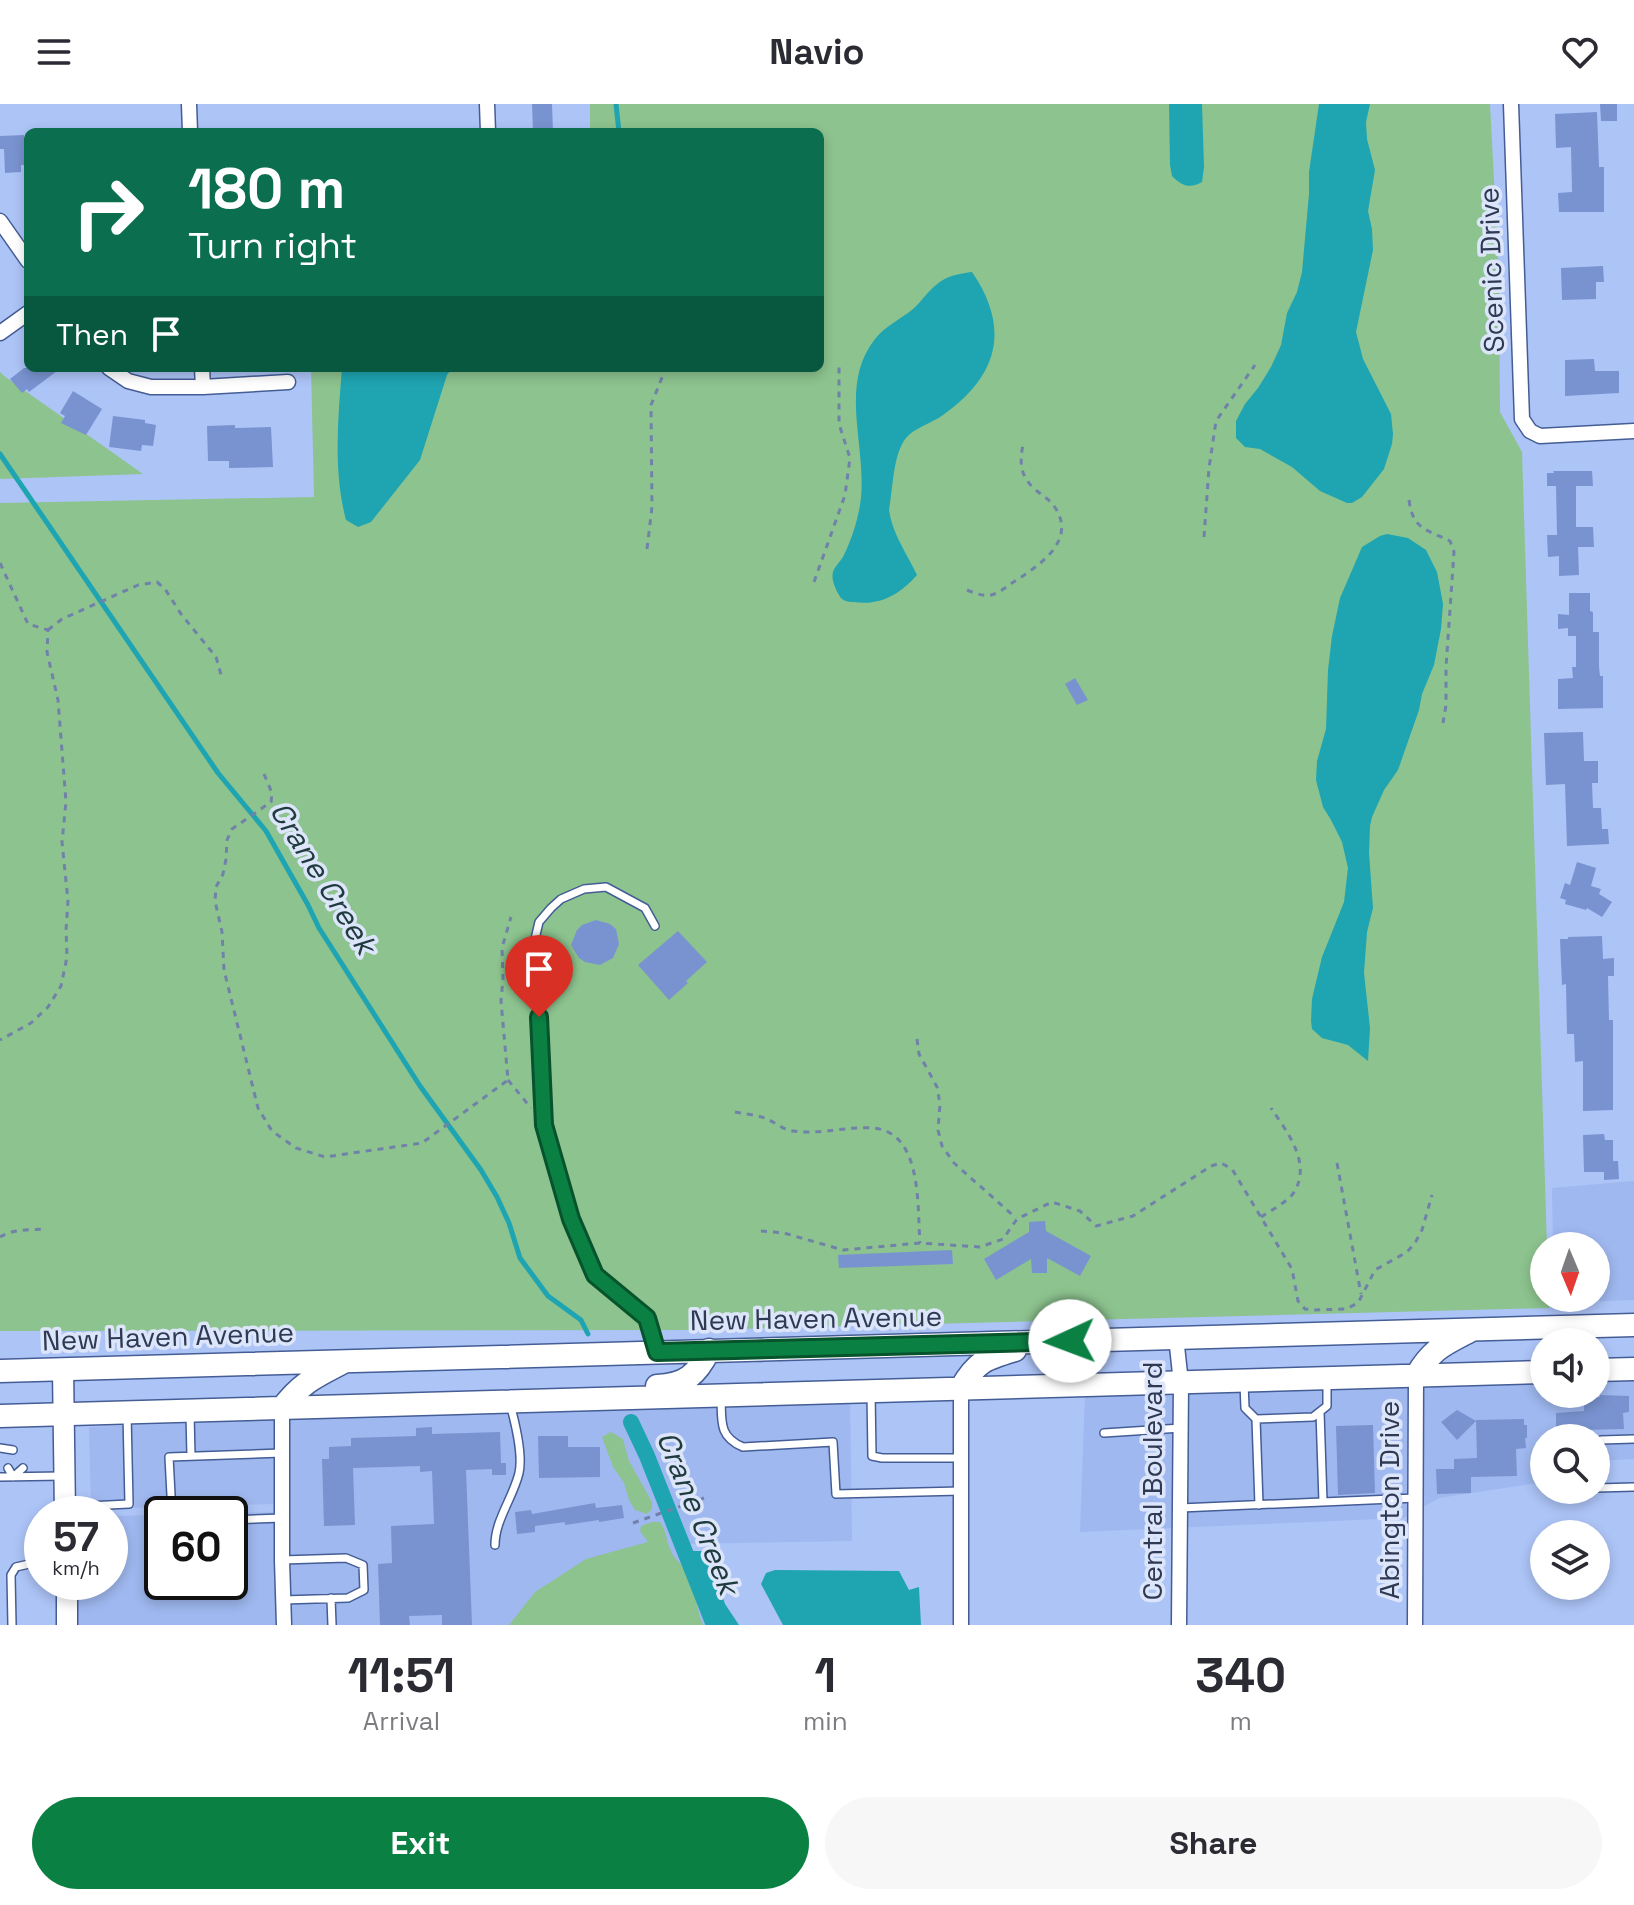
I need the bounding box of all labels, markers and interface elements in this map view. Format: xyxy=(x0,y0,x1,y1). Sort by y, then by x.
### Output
text: Navio xyxy=(769,29,865,75)
icon: menu xyxy=(32,30,76,74)
icon: heart xyxy=(1558,30,1602,74)
text: 180 m xyxy=(188,153,345,224)
icon: right xyxy=(56,160,160,264)
street label: Scenic Drive xyxy=(1470,187,1512,353)
text: Turn right xyxy=(188,223,357,269)
icon: arrive xyxy=(144,312,188,356)
text: Then xyxy=(56,315,128,354)
water label: Crane Creek xyxy=(261,794,387,964)
pin xyxy=(505,935,573,1017)
icon: arrive xyxy=(517,947,561,991)
north arrow xyxy=(1530,1232,1610,1312)
map controls xyxy=(1530,1232,1610,1600)
street label: New Haven Avenue xyxy=(690,1298,942,1338)
position arrow xyxy=(1028,1299,1112,1383)
street label: New Haven Avenue xyxy=(41,1314,295,1358)
button: sound xyxy=(1530,1328,1610,1408)
street label: Central Boulevard xyxy=(1134,1361,1170,1601)
street label: Abington Drive xyxy=(1371,1401,1407,1599)
button: search xyxy=(1530,1424,1610,1504)
water label: Crane Creek xyxy=(648,1425,750,1603)
speed limit sign: 60 xyxy=(144,1496,248,1600)
text: 57 xyxy=(53,1512,99,1563)
button: layers xyxy=(1530,1520,1610,1600)
text: km/h xyxy=(52,1555,100,1581)
text: 11:51 xyxy=(348,1645,455,1706)
text: 1 xyxy=(814,1645,836,1706)
text: 340 xyxy=(1195,1645,1286,1706)
text: Arrival xyxy=(363,1704,440,1738)
text: min xyxy=(803,1704,848,1738)
text: m xyxy=(1230,1704,1252,1738)
button: Exit xyxy=(32,1797,809,1889)
button: Share xyxy=(825,1797,1602,1889)

